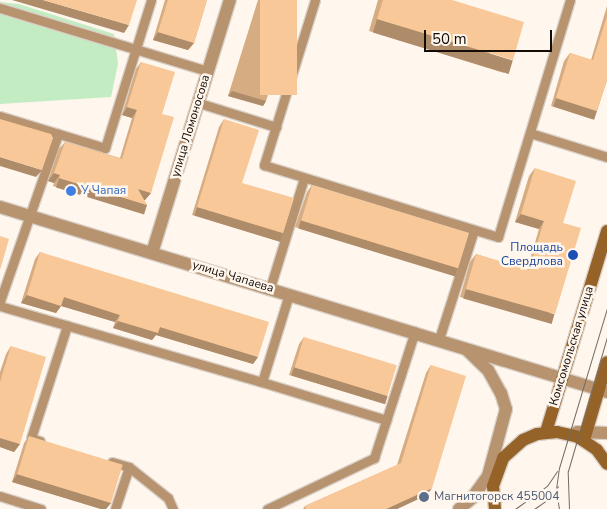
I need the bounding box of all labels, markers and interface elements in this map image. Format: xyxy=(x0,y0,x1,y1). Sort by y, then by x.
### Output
scale bar xyxy=(427,20,554,52)
text: 50 m xyxy=(432,29,467,49)
street label: улица Ломоносова xyxy=(169,73,213,179)
place label: У Чапая xyxy=(81,184,126,198)
marker: У Чапая xyxy=(65,185,77,197)
place label: Площадь Свердлова xyxy=(501,241,563,269)
marker: Площадь Свердлова xyxy=(567,249,579,261)
street label: улица Чапаева xyxy=(191,258,275,296)
street label: Комсомольская улица xyxy=(547,285,597,407)
place label: Магнитогорск 455004 xyxy=(434,490,559,504)
marker: Магнитогорск 455004 xyxy=(418,491,430,503)

